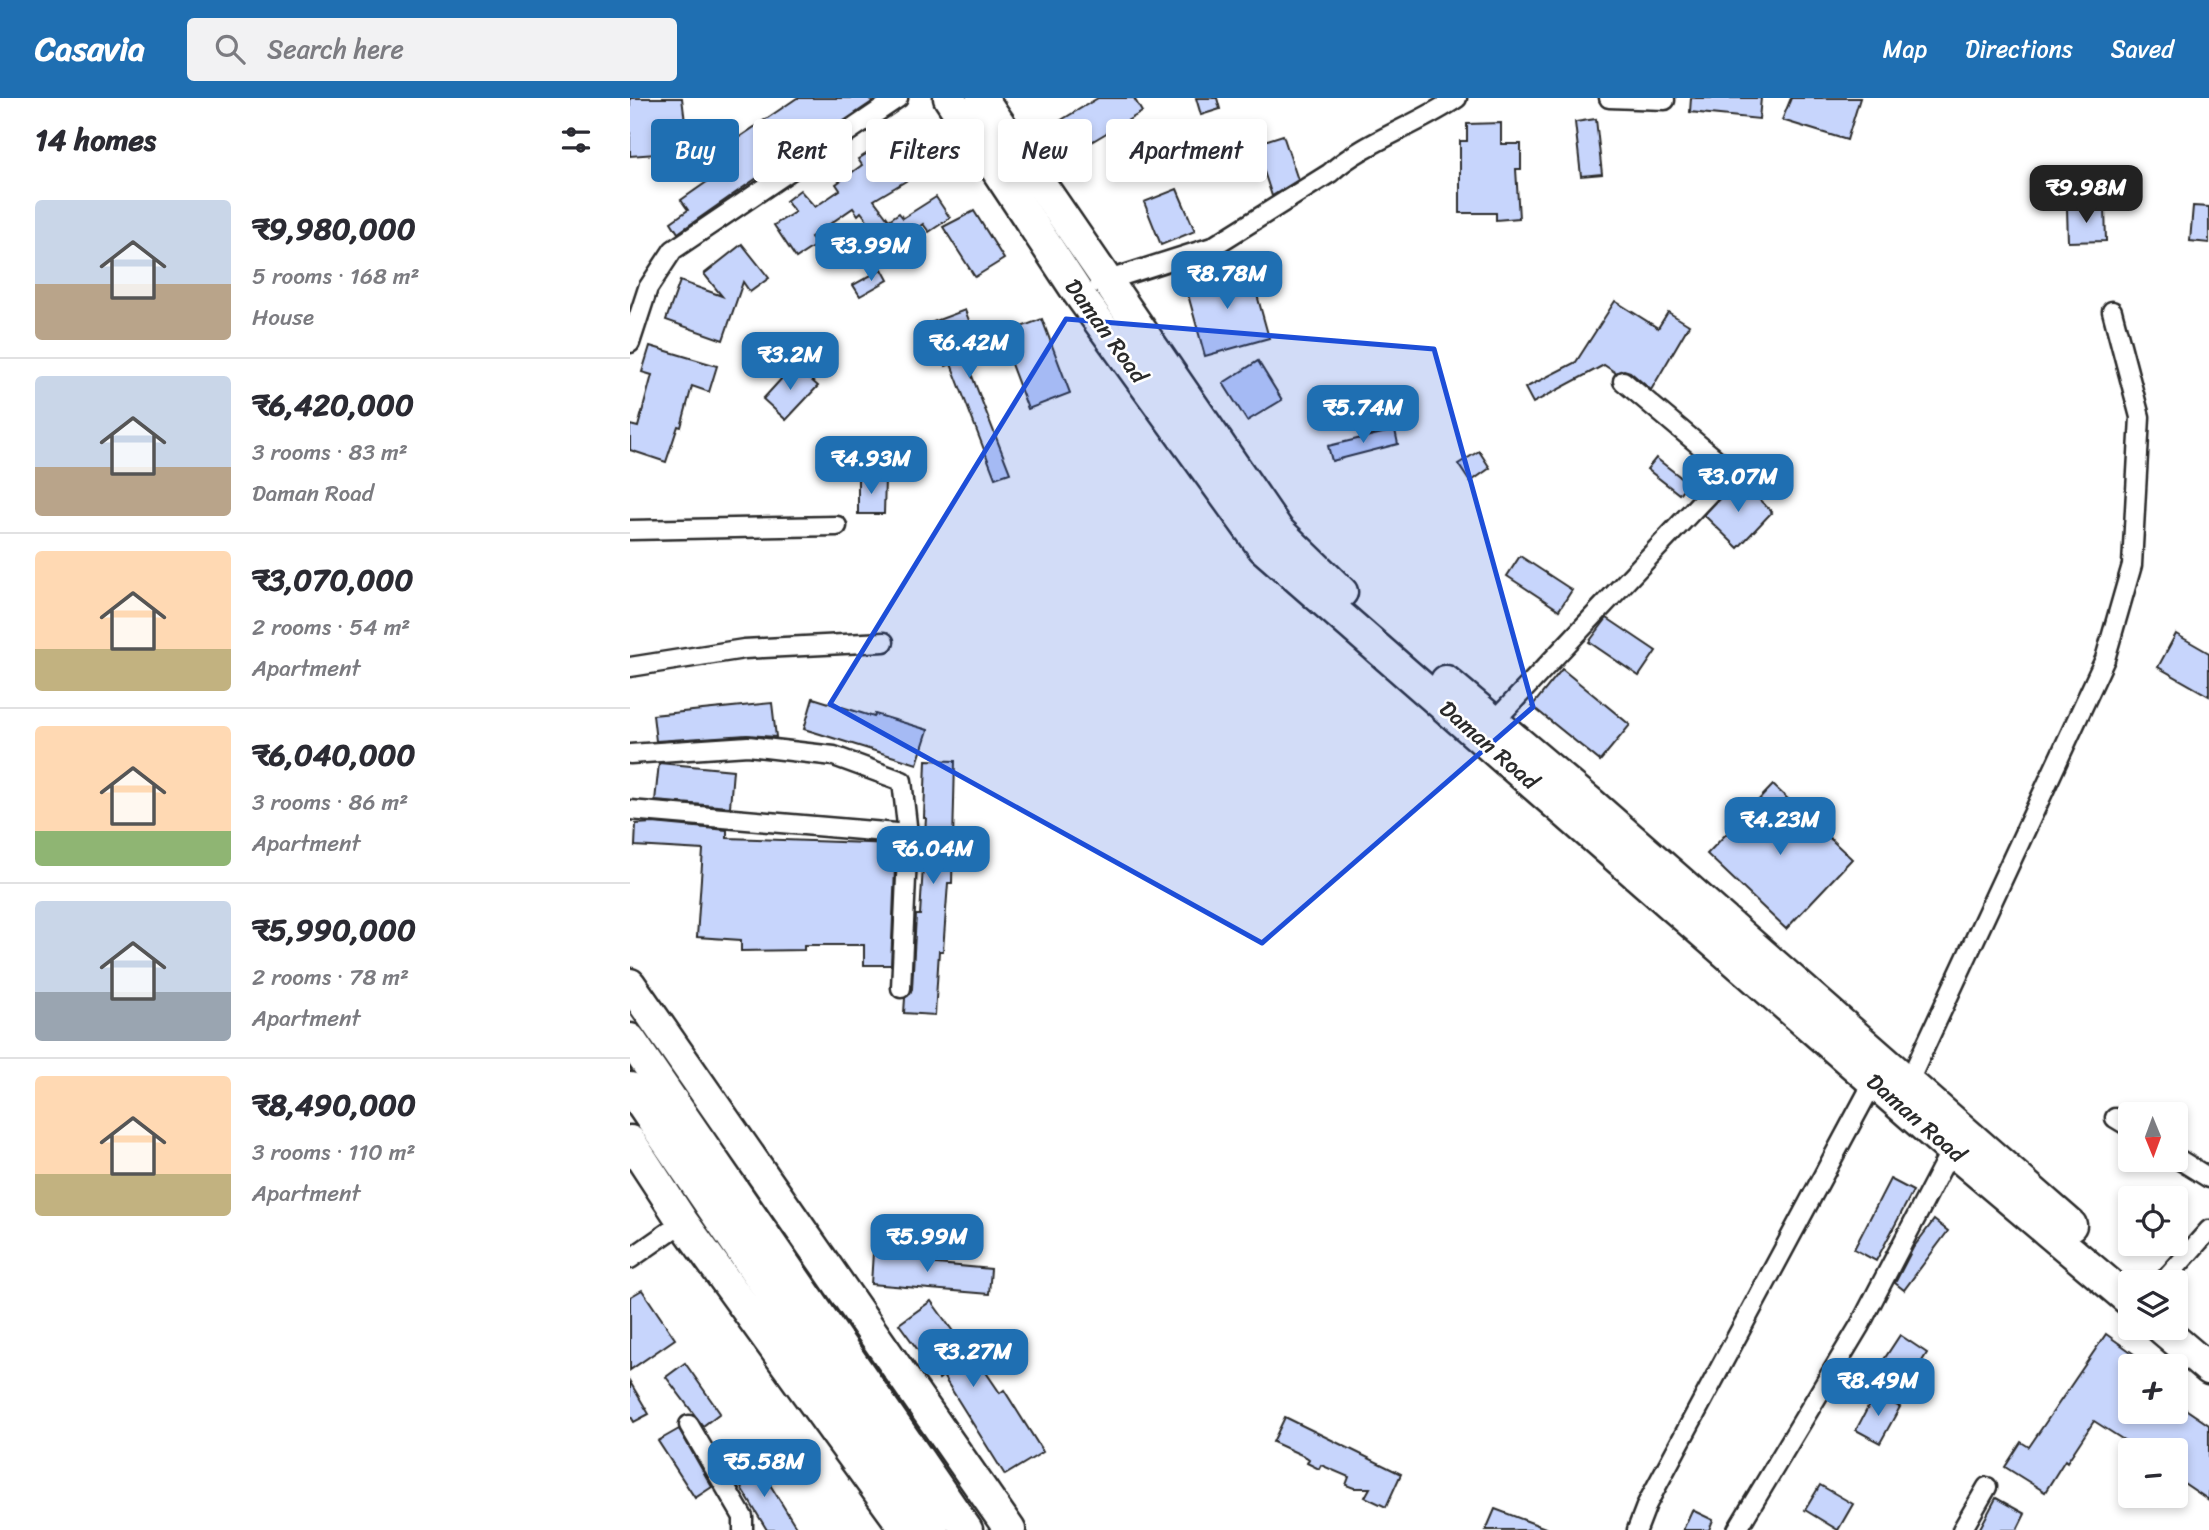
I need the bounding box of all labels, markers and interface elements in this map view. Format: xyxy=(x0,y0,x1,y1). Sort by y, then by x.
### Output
search box xyxy=(187,18,677,81)
text: Casavia xyxy=(35,20,145,78)
text: Search here xyxy=(267,26,404,72)
text: Map xyxy=(1883,28,1927,70)
text: Directions xyxy=(1965,28,2073,70)
text: Saved xyxy=(2111,28,2174,70)
icon: search xyxy=(211,30,249,68)
text: 14 homes xyxy=(35,113,156,167)
chip: Buy xyxy=(651,119,739,182)
chip: Rent xyxy=(753,119,852,182)
chip: Filters xyxy=(866,119,984,182)
chip: New xyxy=(998,119,1092,182)
chip: Apartment xyxy=(1106,119,1267,182)
icon: filters xyxy=(557,121,595,159)
pin: ₹9.98M xyxy=(2029,166,2143,225)
text: ₹9.98M xyxy=(2046,167,2126,208)
text: ₹9,980,000 xyxy=(252,202,416,256)
pin: ₹3.99M xyxy=(814,223,928,283)
text: ₹3.99M xyxy=(831,225,911,266)
icon: home xyxy=(91,228,175,312)
pin: ₹8.78M xyxy=(1170,252,1284,311)
text: ₹8.78M xyxy=(1187,253,1267,294)
text: 5 rooms · 168 m² xyxy=(252,256,420,297)
street label: Daman Road xyxy=(1054,270,1160,394)
text: House xyxy=(252,297,314,338)
pin: ₹6.42M xyxy=(912,320,1026,380)
text: ₹6.42M xyxy=(929,322,1009,363)
pin: ₹3.2M xyxy=(741,332,839,392)
text: ₹3.2M xyxy=(758,334,822,375)
text: ₹6,420,000 xyxy=(252,378,414,432)
pin: ₹5.74M xyxy=(1306,386,1420,445)
text: ₹5.74M xyxy=(1323,387,1403,428)
icon: home xyxy=(91,404,175,488)
text: 3 rooms · 83 m² xyxy=(252,432,408,473)
pin: ₹4.93M xyxy=(814,436,928,496)
text: ₹4.93M xyxy=(831,438,911,479)
pin: ₹3.07M xyxy=(1681,454,1795,514)
text: ₹3.07M xyxy=(1699,456,1777,497)
text: Daman Road xyxy=(252,473,374,514)
text: ₹3,070,000 xyxy=(252,553,413,607)
icon: home xyxy=(91,579,175,663)
text: 2 rooms · 54 m² xyxy=(252,607,410,648)
text: Apartment xyxy=(252,648,361,689)
street label: Daman Road xyxy=(1430,690,1550,802)
text: ₹6,040,000 xyxy=(252,728,416,782)
icon: home xyxy=(91,754,175,838)
text: 3 rooms · 86 m² xyxy=(252,782,408,823)
pin: ₹4.23M xyxy=(1723,798,1837,857)
text: ₹4.23M xyxy=(1741,799,1819,840)
text: Apartment xyxy=(252,823,361,864)
pin: ₹6.04M xyxy=(876,826,990,886)
text: ₹6.04M xyxy=(893,828,973,869)
text: ₹5,990,000 xyxy=(252,903,416,957)
icon: home xyxy=(91,929,175,1013)
text: 2 rooms · 78 m² xyxy=(252,957,409,998)
text: Apartment xyxy=(252,998,361,1039)
street label: Daman Road xyxy=(1857,1063,1977,1175)
text: ₹8,490,000 xyxy=(252,1078,416,1132)
north arrow xyxy=(2118,1102,2188,1172)
map controls xyxy=(2118,1102,2188,1508)
icon: home xyxy=(91,1104,175,1188)
text: 3 rooms · 110 m² xyxy=(252,1132,416,1173)
text: Apartment xyxy=(252,1173,361,1214)
button: locate xyxy=(2118,1186,2188,1256)
pin: ₹5.99M xyxy=(870,1214,984,1274)
text: ₹5.99M xyxy=(887,1216,967,1257)
button: layers xyxy=(2118,1270,2188,1340)
pin: ₹3.27M xyxy=(916,1330,1030,1389)
text: ₹3.27M xyxy=(934,1331,1012,1372)
button: + xyxy=(2118,1354,2188,1424)
pin: ₹8.49M xyxy=(1821,1358,1935,1418)
text: ₹8.49M xyxy=(1838,1360,1918,1401)
button: − xyxy=(2118,1438,2188,1508)
pin: ₹5.58M xyxy=(707,1440,821,1499)
text: ₹5.58M xyxy=(724,1441,804,1482)

